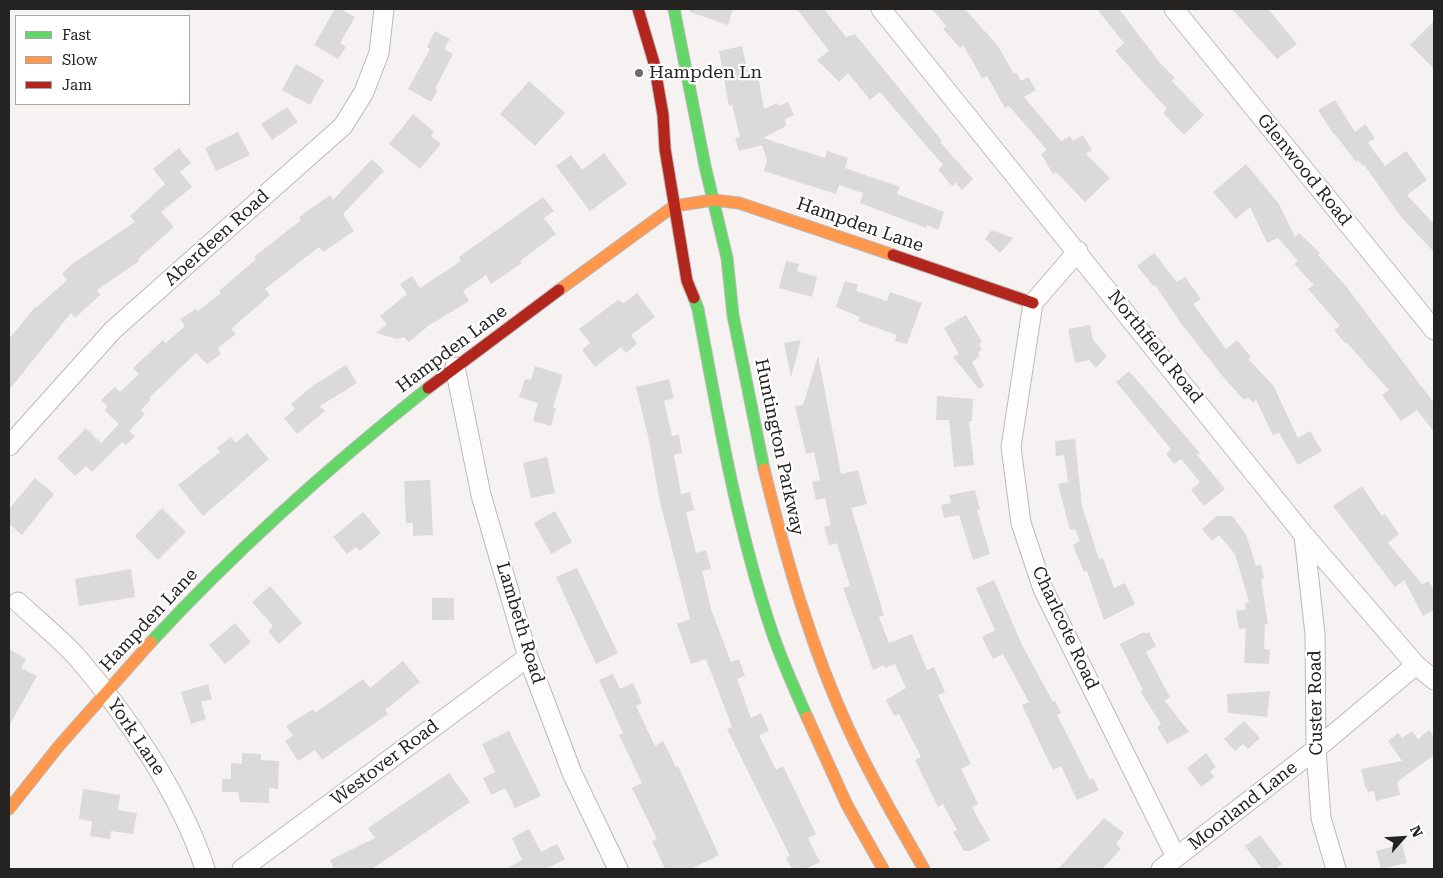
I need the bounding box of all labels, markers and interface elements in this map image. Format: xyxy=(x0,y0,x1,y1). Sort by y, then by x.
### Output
legend xyxy=(15,15,190,105)
text: Fast xyxy=(62,26,91,44)
text: Slow xyxy=(62,51,97,69)
place label: Hampden Ln xyxy=(649,62,762,84)
marker: Hampden Ln xyxy=(633,67,645,79)
text: Jam xyxy=(62,76,92,94)
street label: Glenwood Road xyxy=(1252,110,1356,230)
street label: Aberdeen Road xyxy=(160,185,274,291)
street label: Hampden Lane xyxy=(794,193,926,257)
street label: Northfield Road xyxy=(1103,286,1207,408)
street label: Hampden Lane xyxy=(392,300,512,398)
street label: Huntington Parkway xyxy=(750,357,808,537)
street label: Lambeth Road xyxy=(491,560,549,686)
street label: Charlcote Road xyxy=(1027,563,1103,693)
street label: Hampden Lane xyxy=(96,564,202,676)
street label: Custer Road xyxy=(1304,650,1328,756)
street label: York Lane xyxy=(102,695,170,779)
street label: Westover Road xyxy=(327,715,443,811)
street label: Moorland Lane xyxy=(1184,757,1302,855)
north arrow xyxy=(1378,813,1428,863)
text: N xyxy=(1407,823,1426,840)

